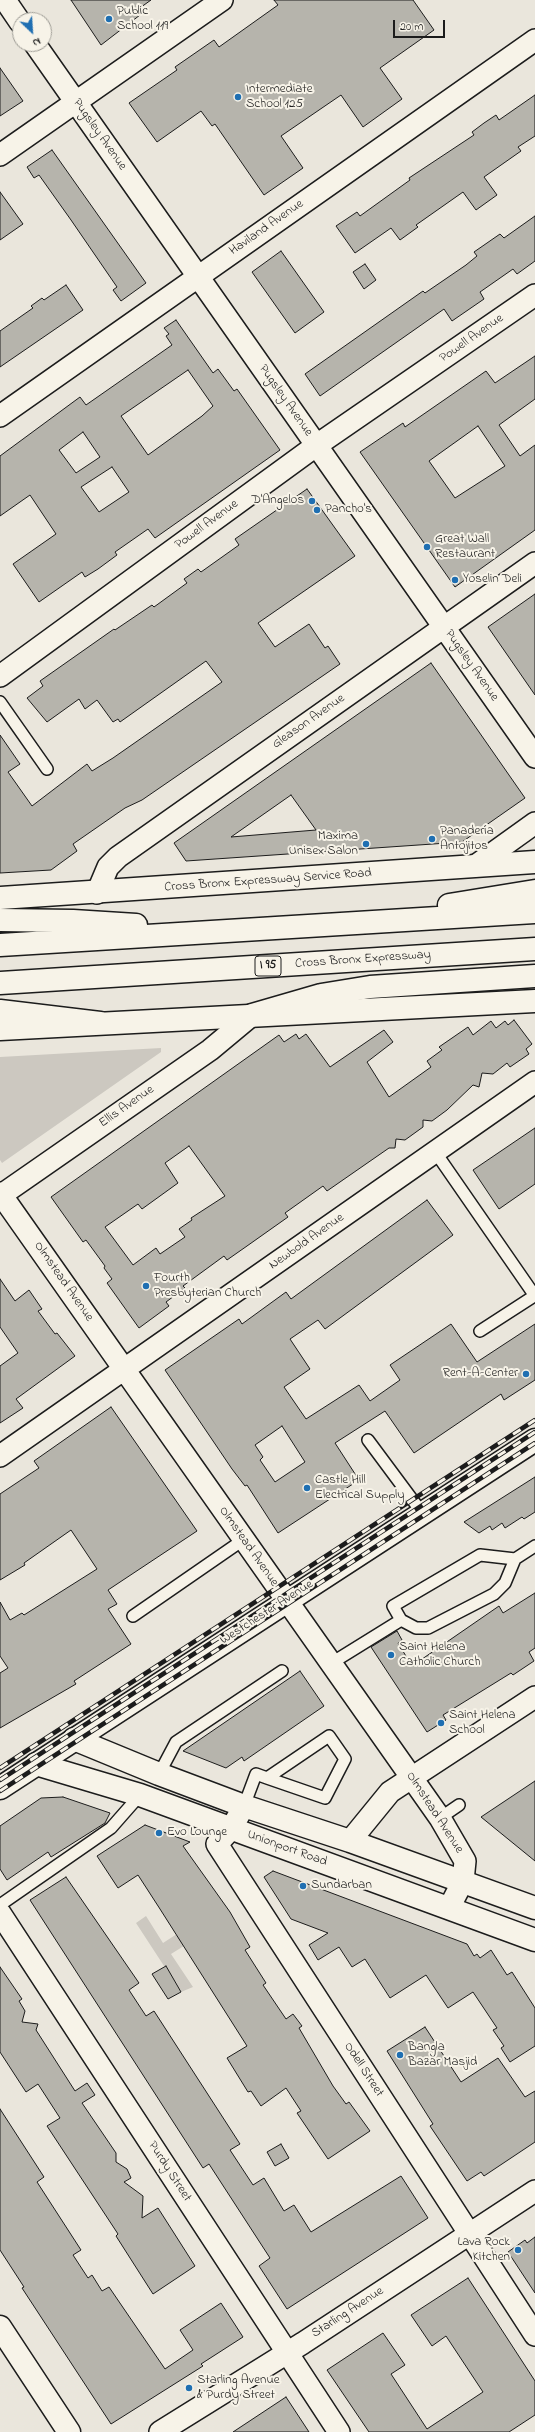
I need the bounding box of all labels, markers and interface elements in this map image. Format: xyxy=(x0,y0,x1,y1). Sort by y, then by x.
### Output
place label: Public School 119 xyxy=(117,4,168,35)
north arrow xyxy=(12,12,52,52)
scale bar xyxy=(395,12,447,38)
marker: Public School 119 xyxy=(104,14,114,24)
text: 20 m xyxy=(400,18,423,36)
text: N xyxy=(30,33,43,51)
place label: Intermediate School 125 xyxy=(246,82,312,113)
marker: Intermediate School 125 xyxy=(233,92,243,102)
street label: Pugsley Avenue xyxy=(69,96,129,174)
street label: Haviland Avenue xyxy=(227,197,307,259)
street label: Powell Avenue xyxy=(437,311,507,367)
street label: Pugsley Avenue xyxy=(255,362,315,440)
place label: D'Angelos xyxy=(251,493,304,509)
marker: D'Angelos xyxy=(307,496,317,506)
street label: Powell Avenue xyxy=(172,497,242,553)
place label: Pancho's xyxy=(325,502,372,518)
marker: Pancho's xyxy=(312,505,322,515)
place label: Great Wall Restaurant xyxy=(435,532,495,563)
marker: Great Wall Restaurant xyxy=(422,542,432,552)
place label: Yoselin Deli xyxy=(463,572,522,588)
marker: Yoselin Deli xyxy=(450,575,460,585)
street label: Pugsley Avenue xyxy=(441,627,501,705)
street label: Gleason Avenue xyxy=(270,691,348,753)
place label: Panadería Antojitos xyxy=(440,824,494,855)
place label: Maxima Unisex Salon xyxy=(289,829,358,860)
marker: Panadería Antojitos xyxy=(427,834,437,844)
marker: Maxima Unisex Salon xyxy=(361,839,371,849)
street label: Cross Bronx Expressway Service Road xyxy=(164,866,372,896)
street label: Cross Bronx Expressway xyxy=(295,947,431,973)
road number: I 95 xyxy=(255,956,281,976)
street label: Ellis Avenue xyxy=(97,1082,157,1132)
street label: Newbold Avenue xyxy=(267,1210,347,1274)
street label: Olmstead Avenue xyxy=(30,1239,96,1325)
place label: Fourth Presbyterian Church xyxy=(154,1271,261,1302)
marker: Fourth Presbyterian Church xyxy=(141,1281,151,1291)
place label: Rent-A-Center xyxy=(443,1366,518,1382)
marker: Rent-A-Center xyxy=(521,1369,531,1379)
place label: Castle Hill Electrical Supply xyxy=(315,1473,405,1504)
marker: Castle Hill Electrical Supply xyxy=(302,1483,312,1493)
street label: Olmstead Avenue xyxy=(215,1504,281,1590)
street label: Westchester Avenue xyxy=(218,1577,316,1649)
place label: Saint Helena Catholic Church xyxy=(399,1640,480,1671)
marker: Saint Helena Catholic Church xyxy=(386,1650,396,1660)
place label: Saint Helena School xyxy=(449,1708,516,1739)
marker: Saint Helena School xyxy=(436,1718,446,1728)
street label: Olmstead Avenue xyxy=(402,1769,466,1857)
place label: Evo Lounge xyxy=(167,1825,227,1841)
street label: Unionport Road xyxy=(245,1827,329,1871)
marker: Evo Lounge xyxy=(154,1828,164,1838)
place label: Sundarban xyxy=(311,1878,372,1894)
marker: Sundarban xyxy=(298,1881,308,1891)
street label: Odell Street xyxy=(340,2040,386,2100)
place label: Bangla Bazar Masjid xyxy=(408,2040,477,2071)
marker: Bangla Bazar Masjid xyxy=(395,2050,405,2060)
street label: Purdy Street xyxy=(144,2139,194,2205)
place label: Lava Rock Kitchen xyxy=(457,2235,510,2266)
marker: Lava Rock Kitchen xyxy=(513,2245,523,2255)
street label: Starling Avenue xyxy=(309,2284,387,2342)
place label: Starling Avenue & Purdy Street xyxy=(197,2373,280,2404)
marker: Starling Avenue & Purdy Street xyxy=(184,2383,194,2393)

